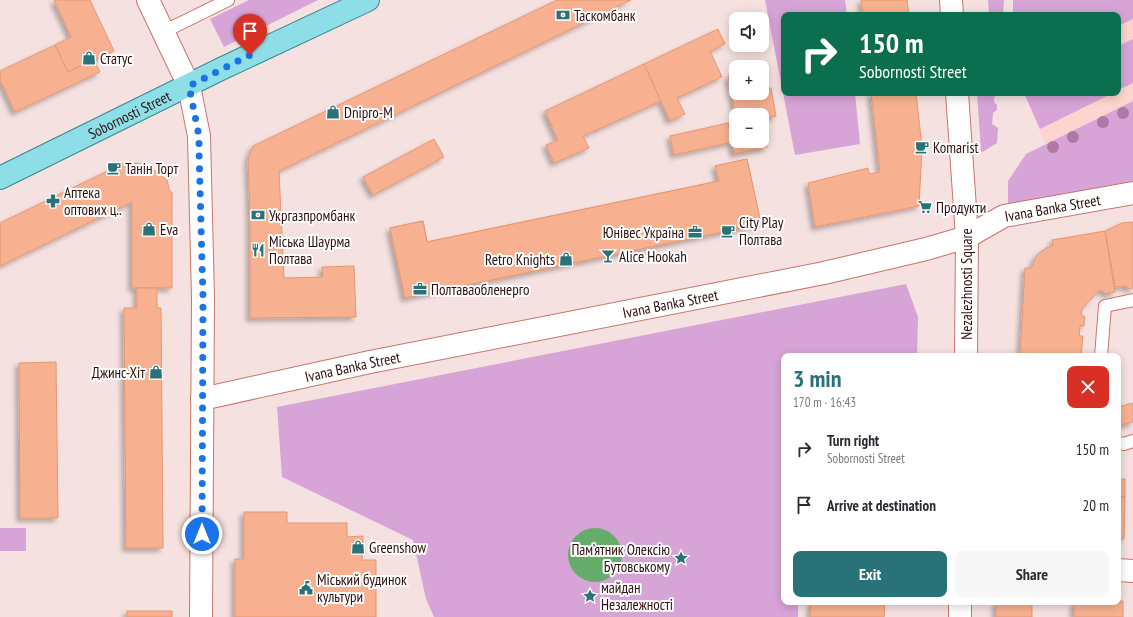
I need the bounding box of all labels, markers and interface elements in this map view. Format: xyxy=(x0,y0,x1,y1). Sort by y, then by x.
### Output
place label: Таскомбанк xyxy=(574,6,636,25)
bank icon: Таскомбанк xyxy=(555,7,571,23)
map controls xyxy=(729,12,769,148)
button: sound xyxy=(729,12,769,52)
pin xyxy=(233,14,267,55)
icon: arrive xyxy=(239,20,261,42)
text: 150 m xyxy=(859,24,923,61)
icon: right xyxy=(793,28,845,80)
place label: Статус xyxy=(100,49,133,68)
shop icon: Статус xyxy=(81,50,97,66)
button: + xyxy=(729,60,769,100)
text: Sobornosti Street xyxy=(859,60,967,83)
street label: Sobornosti Street xyxy=(85,86,174,143)
place label: Dnipro-M xyxy=(344,103,393,122)
shop icon: Dnipro-M xyxy=(325,104,341,120)
button: − xyxy=(729,108,769,148)
place label: Komarist xyxy=(933,138,979,157)
cafe icon: Komarist xyxy=(914,139,930,155)
place label: Танін Торт xyxy=(125,159,178,178)
cafe icon: Танін Торт xyxy=(106,160,122,176)
place label: Аптека оптових ц.. xyxy=(64,183,122,219)
street label: Ivana Banka Street xyxy=(1003,189,1102,225)
pharmacy icon: Аптека оптових ц.. xyxy=(45,193,61,209)
place label: Продукти xyxy=(936,198,986,217)
supermarket icon: Продукти xyxy=(917,199,933,215)
place label: Укргазпромбанк xyxy=(269,206,355,225)
bank icon: Укргазпромбанк xyxy=(250,207,266,223)
place label: City Play Полтава xyxy=(739,213,784,249)
place label: Eva xyxy=(160,220,178,239)
shop icon: Eva xyxy=(141,221,157,237)
place label: Юнівес Україна xyxy=(603,223,684,242)
cafe icon: City Play Полтава xyxy=(720,223,736,239)
office icon: Юнівес Україна xyxy=(687,224,703,240)
street label: Nezalezhnosti Square xyxy=(957,228,976,340)
place label: Міська Шаурма Полтава xyxy=(269,232,350,268)
restaurant icon: Міська Шаурма Полтава xyxy=(250,242,266,258)
place label: Alice Hookah xyxy=(619,247,687,266)
bar icon: Alice Hookah xyxy=(600,248,616,264)
place label: Retro Knights xyxy=(485,250,555,269)
shop icon: Retro Knights xyxy=(558,251,574,267)
place label: Полтаваобленерго xyxy=(431,280,530,299)
office icon: Полтаваобленерго xyxy=(412,281,428,297)
street label: Ivana Banka Street xyxy=(621,284,720,322)
street label: Ivana Banka Street xyxy=(303,347,402,386)
place label: Джинс-Хіт xyxy=(92,363,145,382)
text: 3 min xyxy=(793,363,841,394)
shop icon: Джинс-Хіт xyxy=(148,364,164,380)
button: close xyxy=(1067,366,1109,408)
text: 170 m · 16:43 xyxy=(793,394,856,411)
text: Turn right xyxy=(827,431,879,450)
icon: right xyxy=(793,438,815,460)
text: 150 m xyxy=(1076,440,1109,459)
text: Sobornosti Street xyxy=(827,450,905,467)
icon: arrive xyxy=(793,494,815,516)
text: Arrive at destination xyxy=(827,496,936,515)
text: 20 m xyxy=(1083,496,1109,515)
position arrow xyxy=(181,513,223,555)
place label: Greenshow xyxy=(369,538,426,557)
shop icon: Greenshow xyxy=(350,539,366,555)
place label: Пам’ятник Олексію Бутовському xyxy=(571,540,670,576)
place icon: Пам’ятник Олексію Бутовському xyxy=(673,550,689,566)
button: Exit xyxy=(793,551,947,597)
button: Share xyxy=(955,551,1109,597)
place label: Міський будинок культури xyxy=(317,570,407,606)
place label: майдан Незалежності xyxy=(601,578,673,614)
public building icon: Міський будинок культури xyxy=(298,580,314,596)
place icon: майдан Незалежності xyxy=(582,588,598,604)

